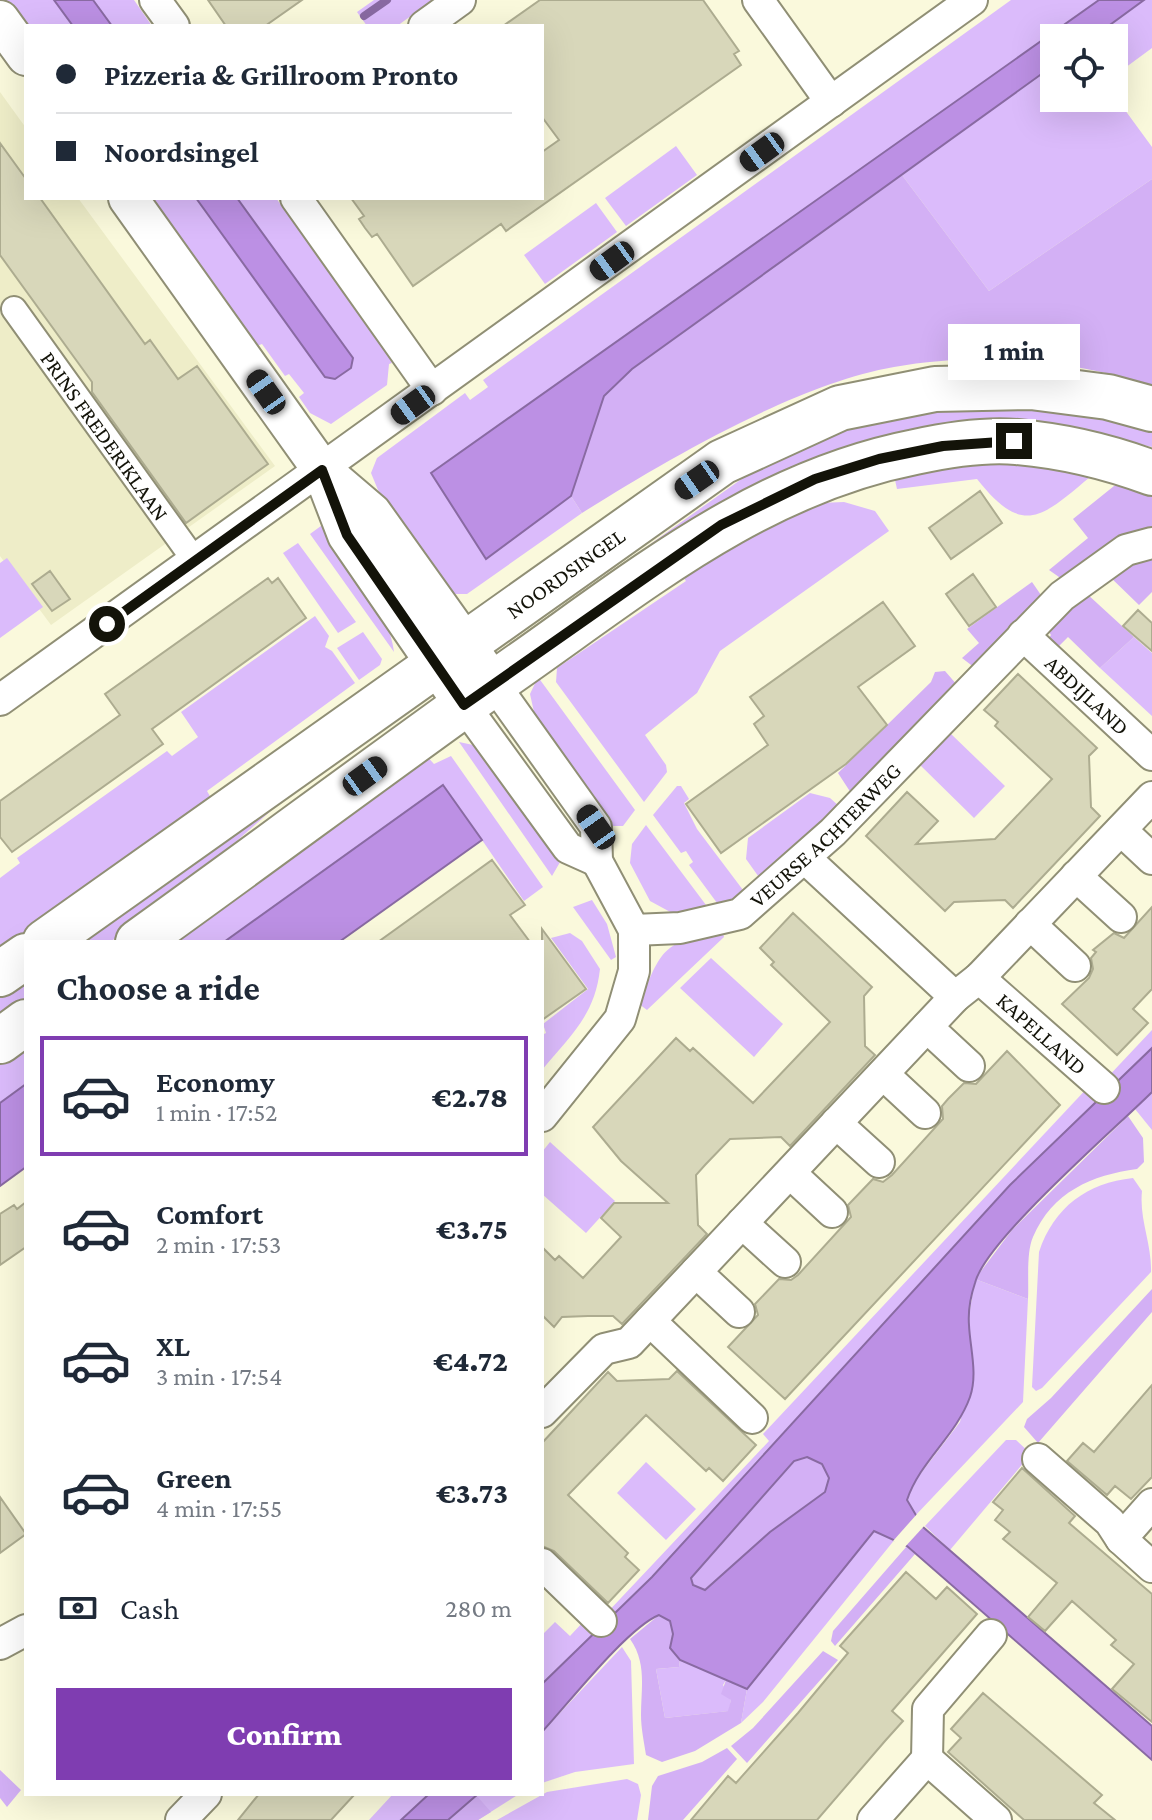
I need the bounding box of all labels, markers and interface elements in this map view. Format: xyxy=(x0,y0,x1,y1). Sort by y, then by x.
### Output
map controls xyxy=(1040,24,1128,112)
button: locate xyxy=(1040,24,1128,112)
text: Pizzeria & Grillroom Pronto xyxy=(104,58,458,91)
car xyxy=(736,128,788,176)
text: Noordsingel xyxy=(104,135,259,168)
car xyxy=(586,237,638,285)
callout: 1 min xyxy=(948,325,1080,381)
text: 1 min xyxy=(984,337,1044,366)
street label: PRINS FREDERIKLAAN xyxy=(36,346,174,525)
car xyxy=(242,365,290,419)
car xyxy=(387,381,439,429)
route end xyxy=(996,423,1032,459)
car xyxy=(670,456,724,504)
street label: NOORDSINGEL xyxy=(501,523,629,623)
route start xyxy=(89,606,125,642)
street label: ABDIJLAND xyxy=(1040,650,1134,740)
car xyxy=(339,752,391,800)
street label: VEURSE ACHTERWEG xyxy=(745,757,906,912)
car xyxy=(572,800,620,854)
text: Choose a ride xyxy=(56,968,260,1008)
street label: KAPELLAND xyxy=(992,987,1092,1080)
icon: car xyxy=(60,1060,132,1132)
text: Economy xyxy=(156,1065,275,1098)
text: €2.78 xyxy=(432,1080,508,1113)
text: 1 min · 17:52 xyxy=(156,1098,277,1127)
icon: car xyxy=(60,1192,132,1264)
text: Comfort xyxy=(156,1197,263,1230)
text: €3.75 xyxy=(436,1212,508,1245)
text: 2 min · 17:53 xyxy=(156,1230,281,1259)
icon: car xyxy=(60,1324,132,1396)
text: XL xyxy=(156,1329,190,1362)
text: €4.72 xyxy=(433,1344,508,1377)
text: 3 min · 17:54 xyxy=(156,1362,283,1391)
icon: car xyxy=(60,1456,132,1528)
text: Green xyxy=(156,1461,232,1494)
text: €3.73 xyxy=(436,1476,508,1509)
text: 4 min · 17:55 xyxy=(156,1494,282,1523)
icon: cash xyxy=(56,1586,100,1630)
text: Cash xyxy=(120,1592,179,1625)
text: 280 m xyxy=(445,1594,512,1623)
button: Confirm xyxy=(56,1688,512,1780)

